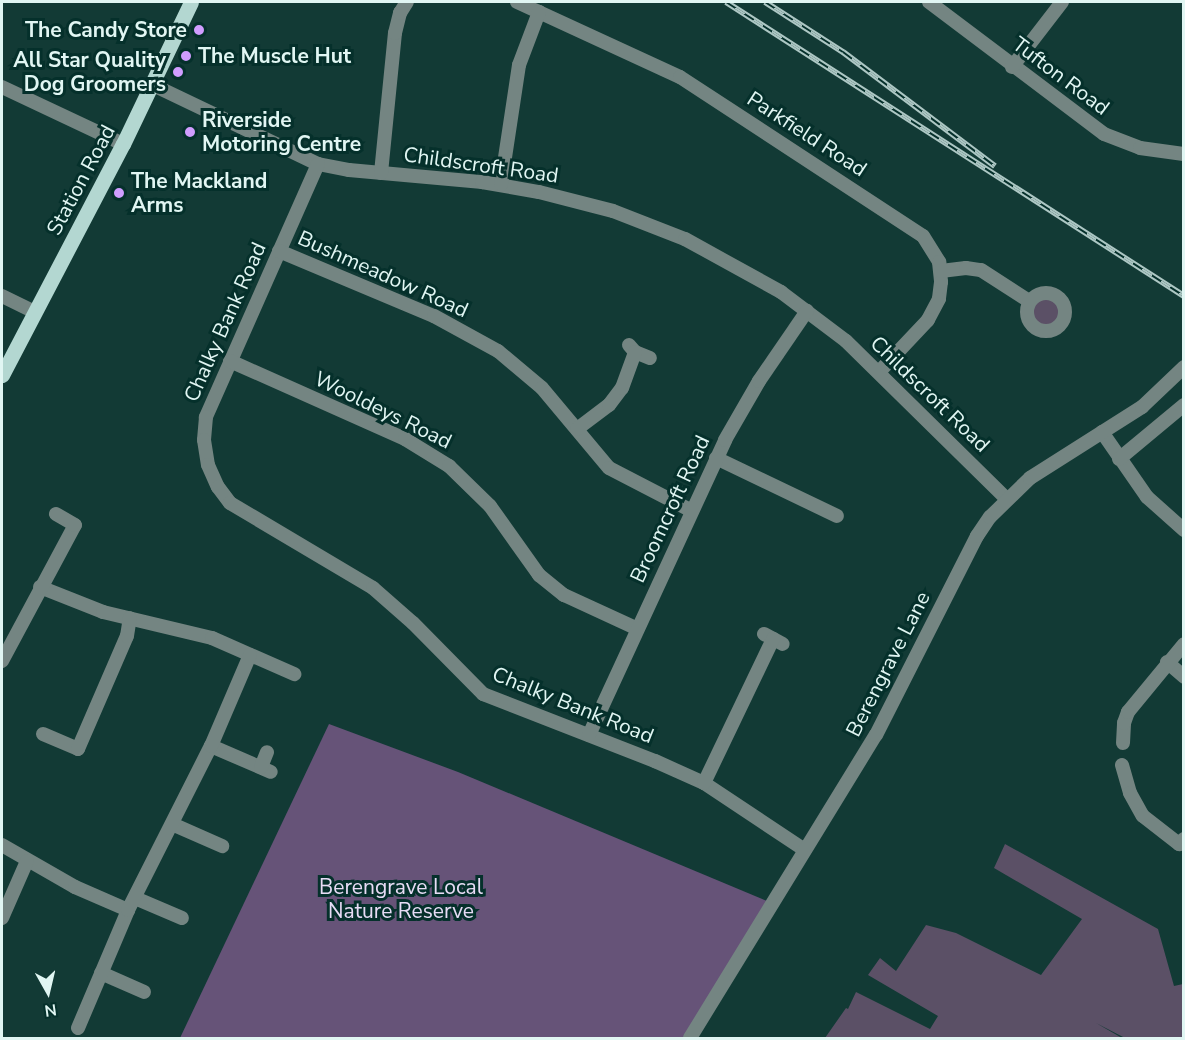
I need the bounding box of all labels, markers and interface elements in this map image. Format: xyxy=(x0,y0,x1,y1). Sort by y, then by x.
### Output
place label: The Candy Store xyxy=(25,17,187,43)
marker: The Candy Store xyxy=(192,23,206,37)
street label: Tufton Road xyxy=(1008,31,1114,121)
place label: The Muscle Hut xyxy=(198,43,351,69)
place label: All Star Quality Dog Groomers xyxy=(13,47,166,97)
marker: The Muscle Hut xyxy=(179,49,193,63)
marker: All Star Quality Dog Groomers xyxy=(171,65,185,79)
street label: Parkfield Road xyxy=(742,86,872,182)
place label: Riverside Motoring Centre xyxy=(202,107,361,157)
street label: Station Road xyxy=(41,120,121,240)
marker: Riverside Motoring Centre xyxy=(183,125,197,139)
street label: Childscroft Road xyxy=(402,142,560,188)
place label: The Mackland Arms xyxy=(131,168,267,218)
marker: The Mackland Arms xyxy=(112,186,126,200)
street label: Bushmeadow Road xyxy=(294,225,472,323)
street label: Chalky Bank Road xyxy=(179,238,271,406)
street label: Childscroft Road xyxy=(865,331,995,457)
street label: Wooldeys Road xyxy=(310,366,456,454)
street label: Broomcroft Road xyxy=(625,431,715,587)
street label: Berengrave Lane xyxy=(841,587,935,741)
street label: Chalky Bank Road xyxy=(489,661,657,749)
park label: Berengrave Local Nature Reserve xyxy=(319,874,483,924)
north arrow xyxy=(18,962,78,1022)
text: N xyxy=(43,998,58,1022)

